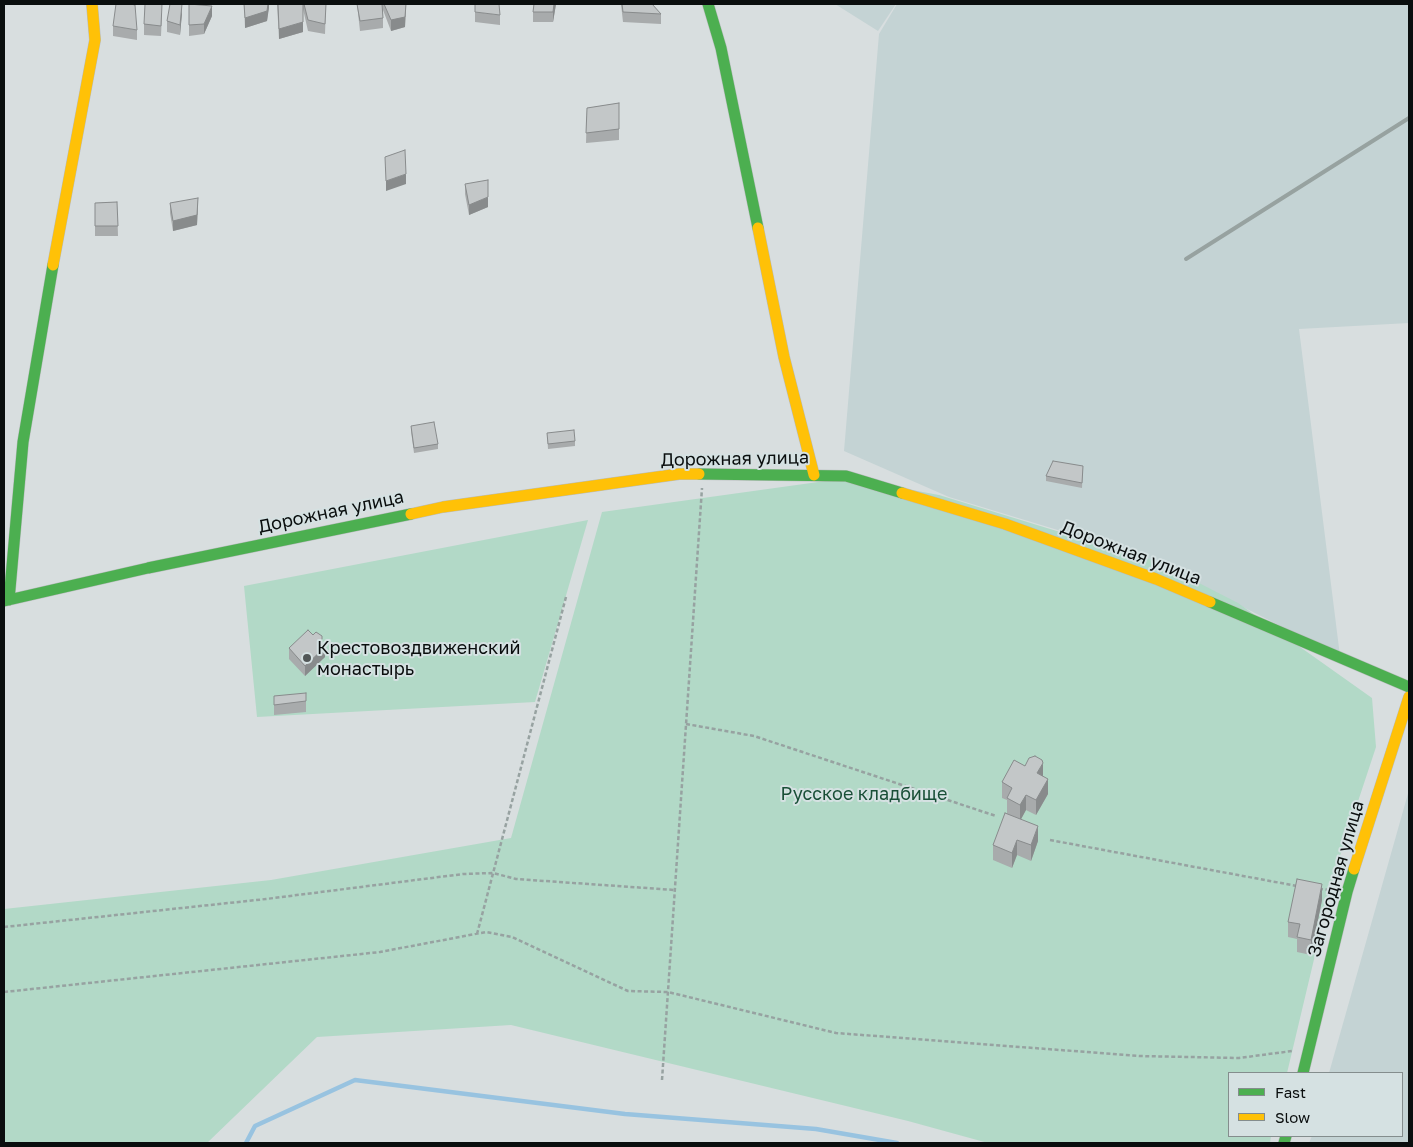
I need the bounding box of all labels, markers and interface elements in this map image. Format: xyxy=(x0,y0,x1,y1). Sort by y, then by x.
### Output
street label: Дорожная улица xyxy=(661,447,809,471)
street label: Дорожная улица xyxy=(256,486,406,538)
street label: Дорожная улица xyxy=(1058,516,1204,590)
place label: Крестовоздвиженский монастырь xyxy=(317,637,520,680)
marker: Крестовоздвиженский монастырь xyxy=(301,652,313,664)
park label: Русское кладбище xyxy=(781,783,947,805)
street label: Загородная улица xyxy=(1303,798,1369,960)
legend xyxy=(1228,1072,1403,1137)
text: Fast xyxy=(1275,1083,1306,1101)
text: Slow xyxy=(1275,1108,1310,1126)

